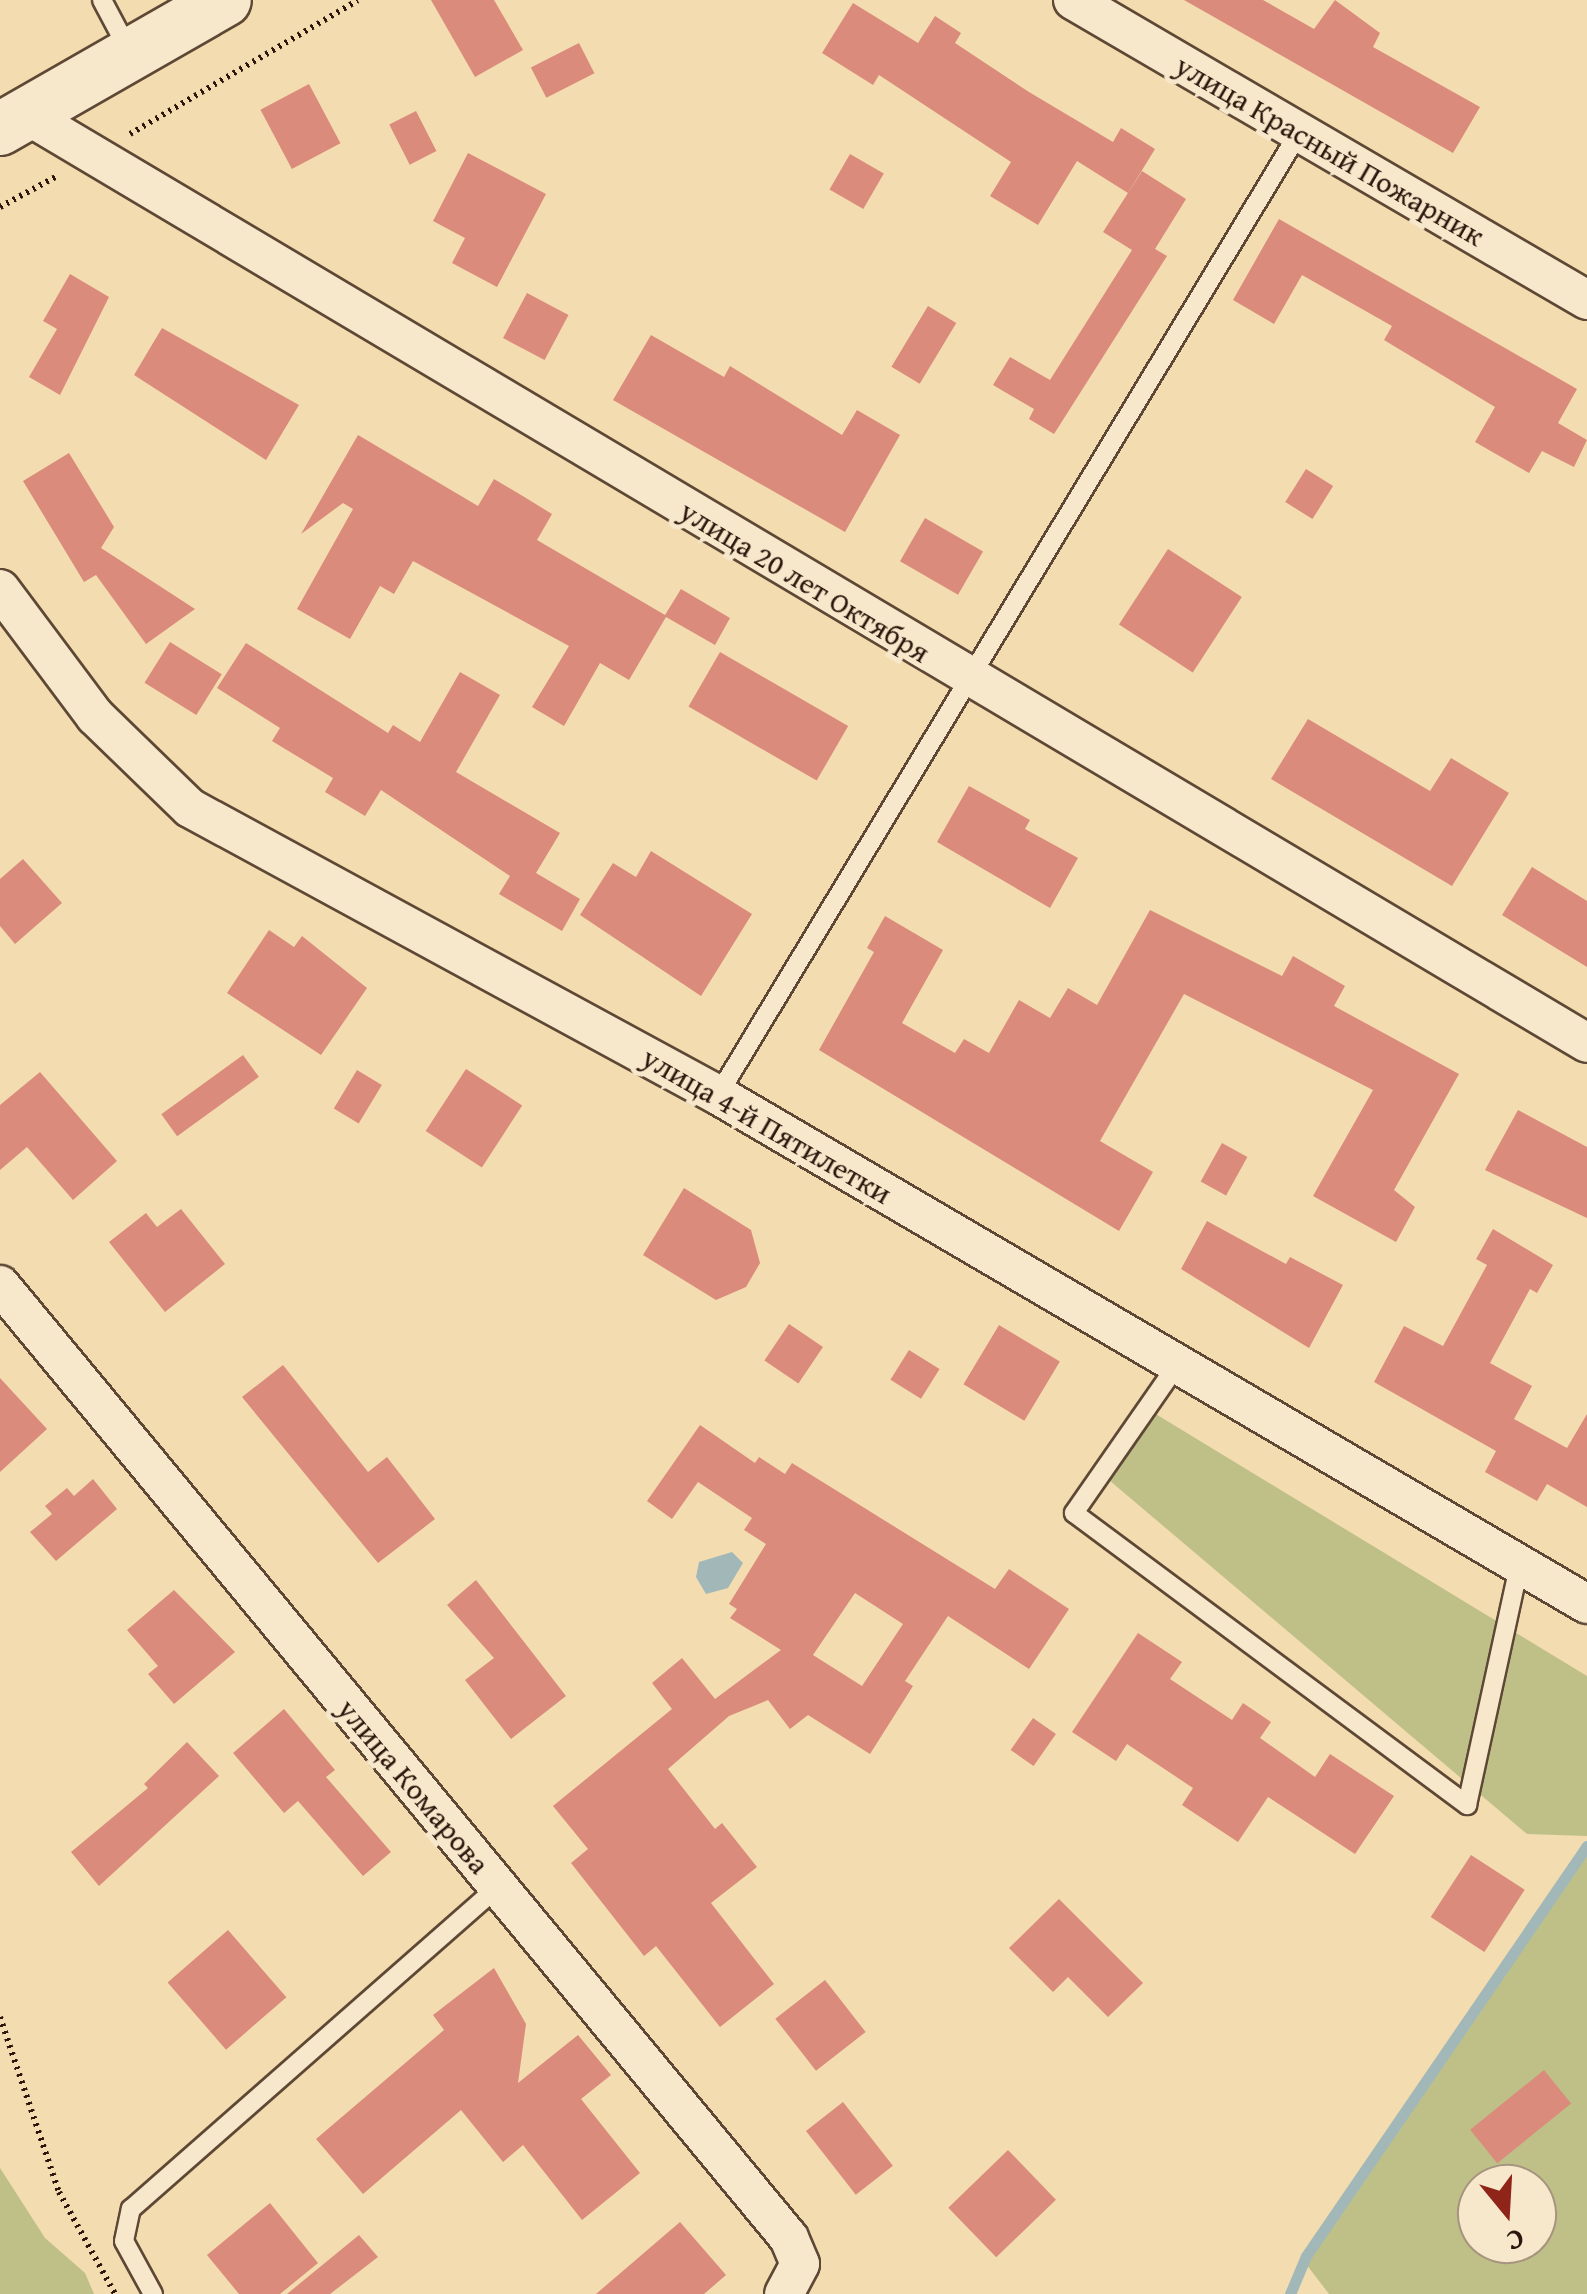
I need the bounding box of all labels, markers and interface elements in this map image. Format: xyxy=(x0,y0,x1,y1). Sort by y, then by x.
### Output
street label: улица Красный Пожарник xyxy=(1169,47,1491,253)
street label: улица 20 лет Октября xyxy=(674,492,936,670)
street label: улица 4-й Пятилетки xyxy=(636,1039,898,1211)
street label: улица Комарова xyxy=(330,1691,498,1881)
north arrow xyxy=(1457,2164,1557,2264)
text: С xyxy=(1502,2219,1530,2263)

